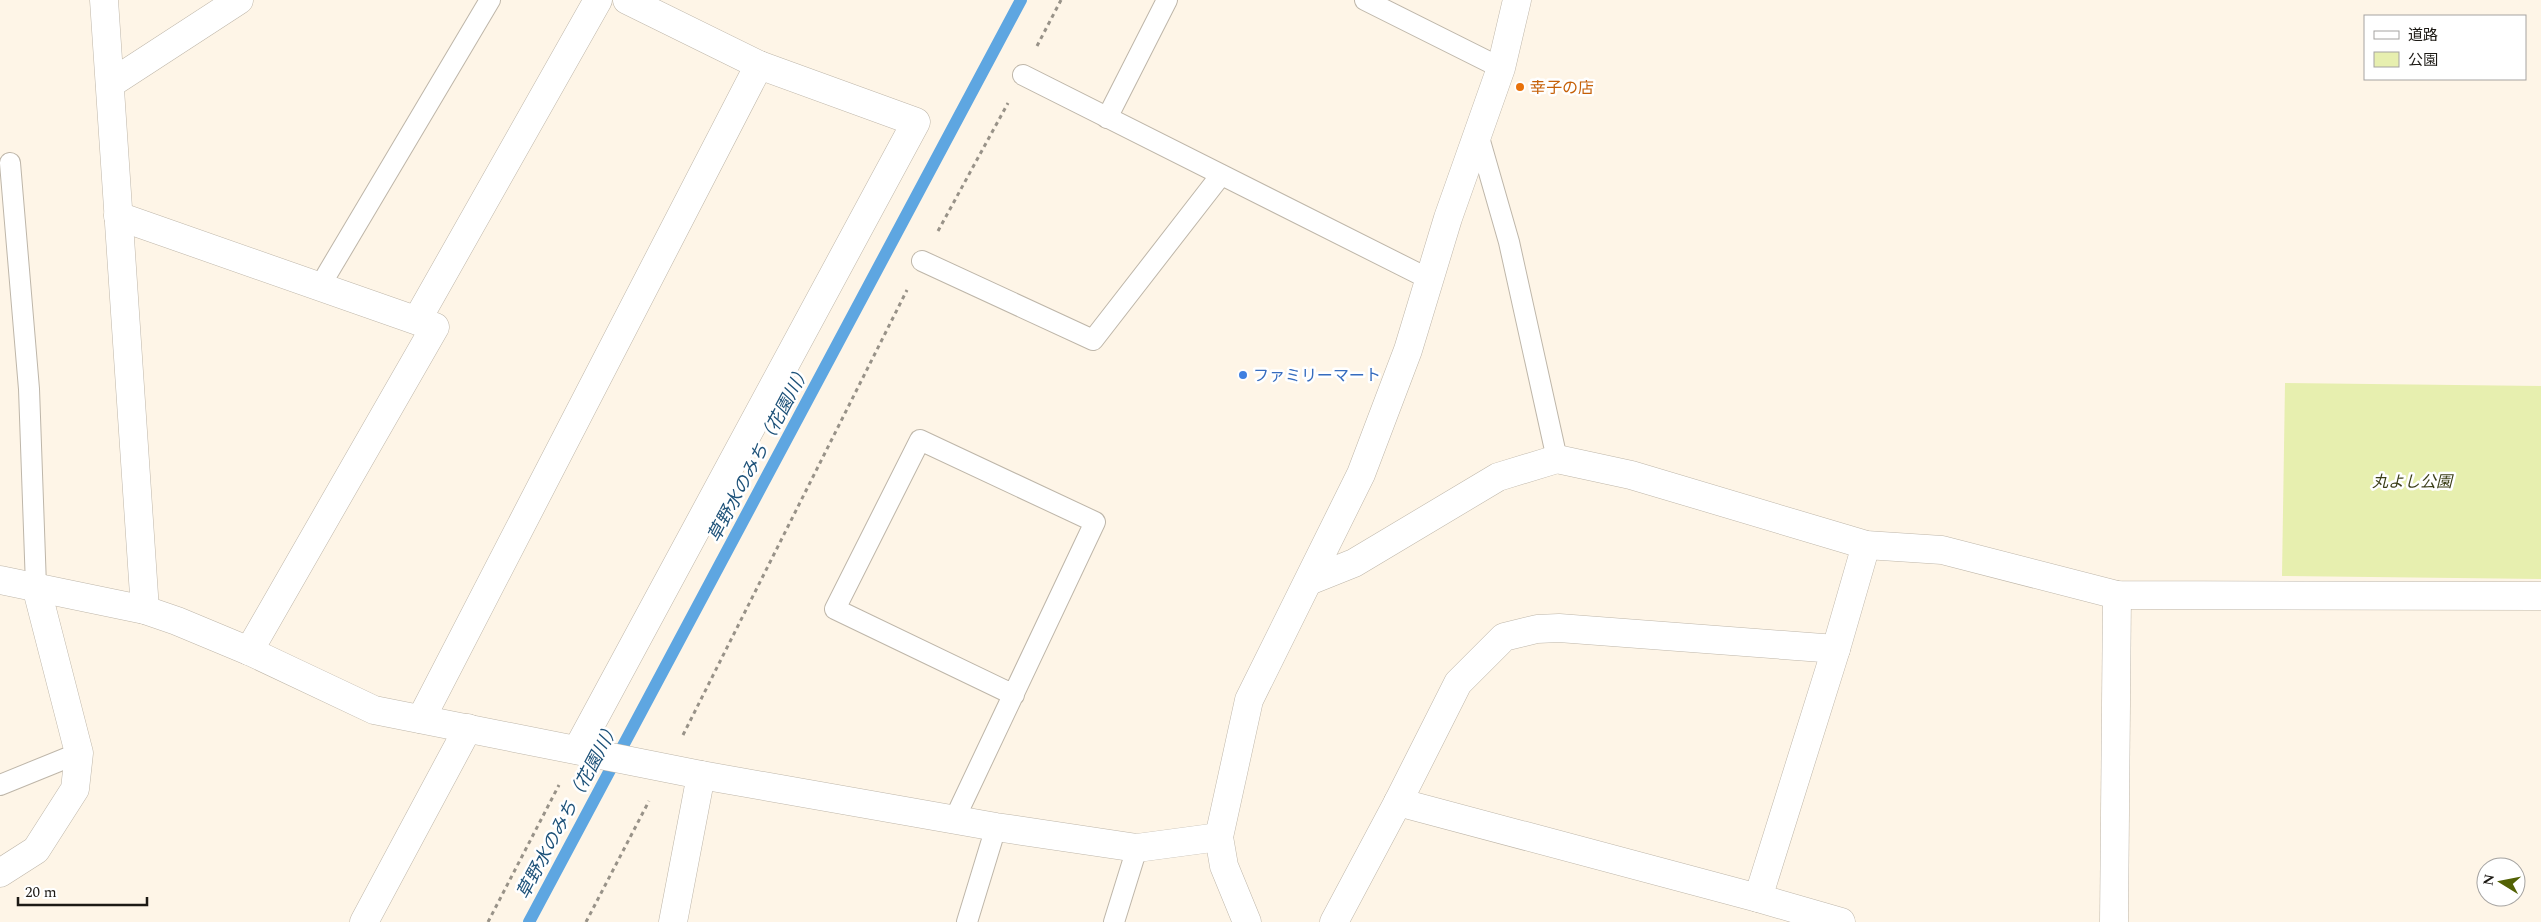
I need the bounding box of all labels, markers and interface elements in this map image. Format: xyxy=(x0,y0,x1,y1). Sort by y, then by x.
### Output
legend xyxy=(2364,15,2526,80)
text: 道路 xyxy=(2408,24,2438,47)
text: 公園 xyxy=(2408,49,2438,72)
place label: 幸子の店 xyxy=(1530,76,1594,100)
marker: 幸子の店 xyxy=(1514,81,1526,93)
water label: 草野水のみち（花園川） xyxy=(701,359,818,547)
place label: ファミリーマート xyxy=(1253,364,1381,388)
marker: ファミリーマート xyxy=(1237,369,1249,381)
park label: 丸よし公園 xyxy=(2372,470,2454,494)
water label: 草野水のみち（花園川） xyxy=(510,716,627,904)
north arrow xyxy=(2476,857,2526,907)
text: N xyxy=(2477,872,2500,887)
scale bar xyxy=(18,874,146,906)
text: 20 m xyxy=(25,881,57,904)

